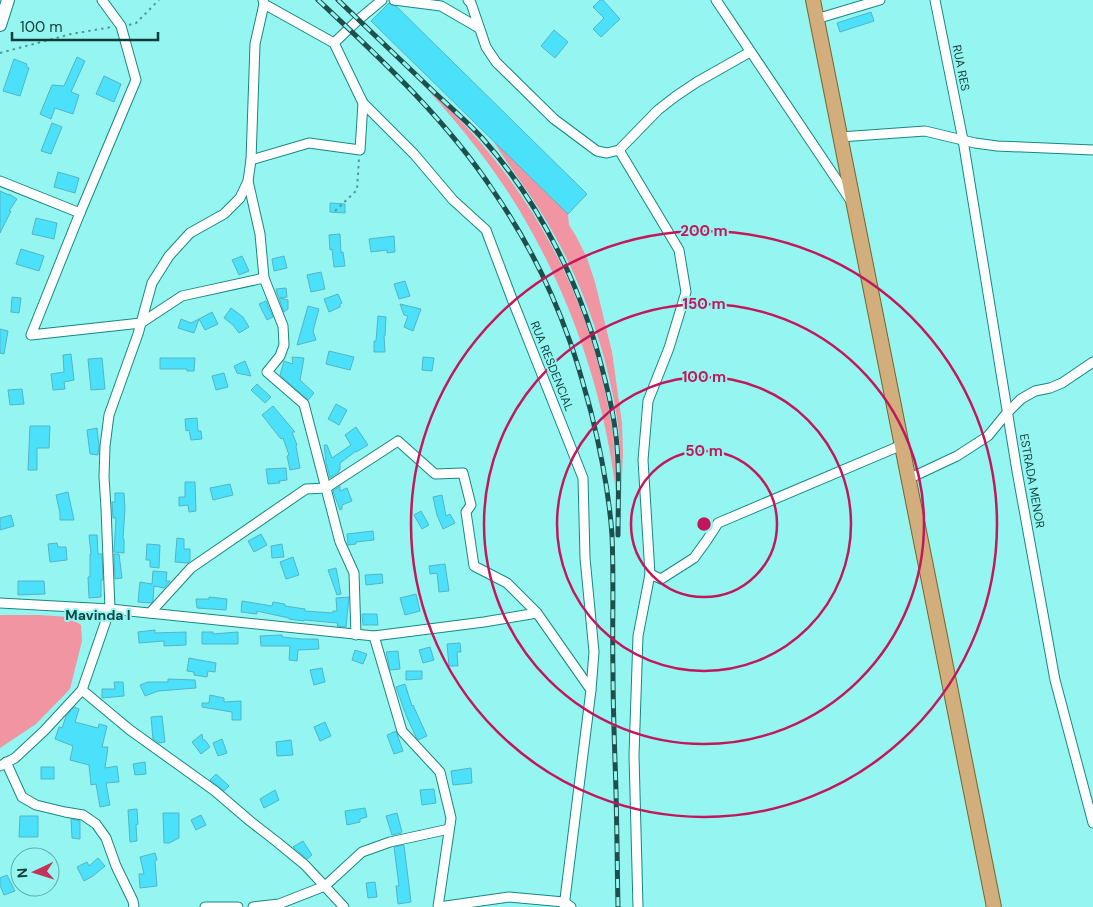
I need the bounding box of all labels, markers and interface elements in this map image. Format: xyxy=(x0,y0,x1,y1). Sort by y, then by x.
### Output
scale bar xyxy=(12,10,159,42)
text: 100 m xyxy=(20,17,63,37)
street label: RUA RES xyxy=(949,44,973,92)
text: 200 m xyxy=(680,221,728,241)
text: 150 m xyxy=(683,294,726,314)
street label: RUA RESDENCIAL xyxy=(527,319,577,413)
text: 100 m xyxy=(682,367,726,387)
street label: ESTRADA MENOR xyxy=(1016,432,1048,530)
text: 50 m xyxy=(685,441,723,461)
centre of rings xyxy=(695,515,713,533)
district label: Mavinda I xyxy=(65,606,131,624)
north arrow xyxy=(10,847,60,897)
text: N xyxy=(13,867,31,879)

